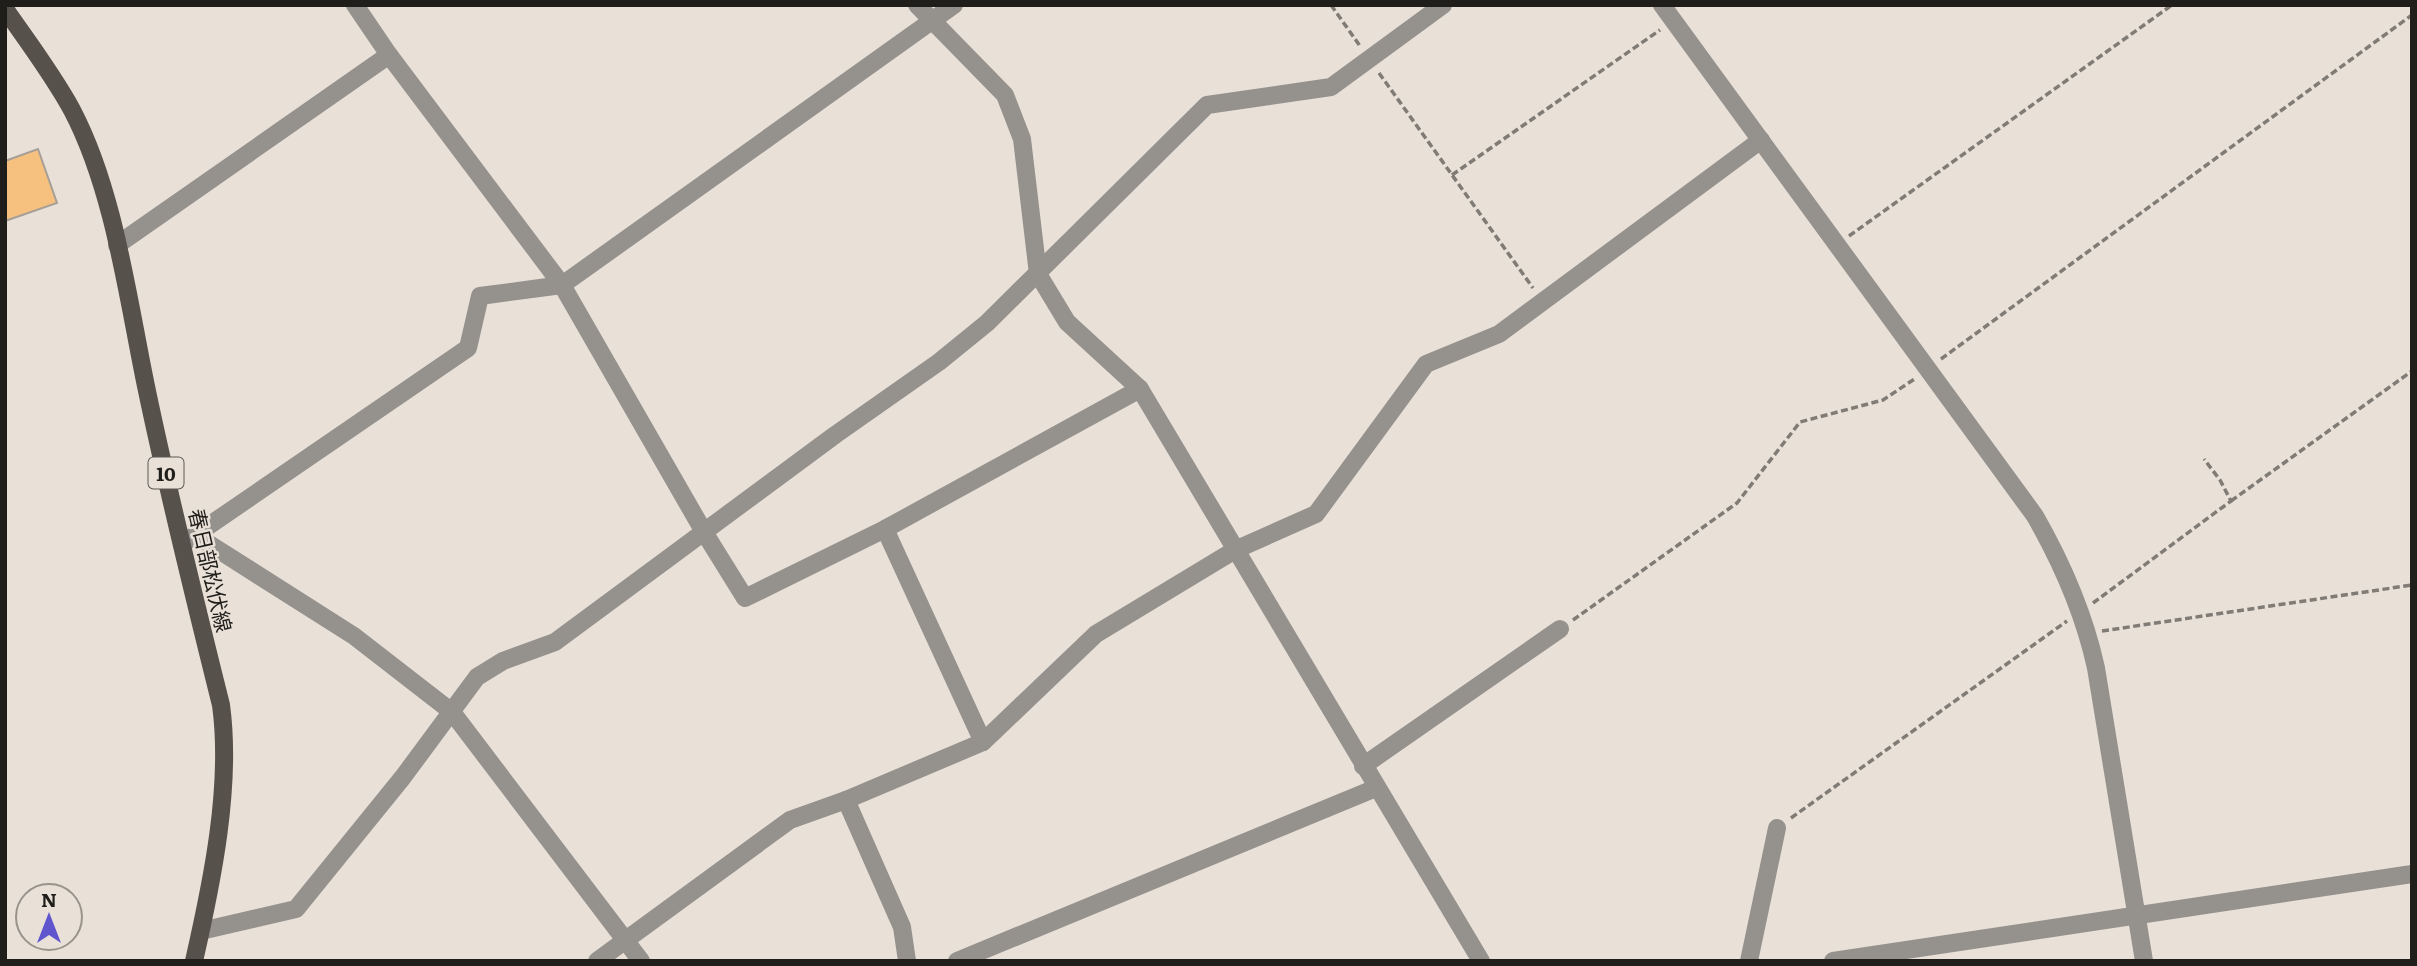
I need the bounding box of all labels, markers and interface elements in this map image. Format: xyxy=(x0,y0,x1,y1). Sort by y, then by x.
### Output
road number: 10 xyxy=(148,458,184,488)
street label: 春日部松伏線 xyxy=(183,505,241,635)
north arrow xyxy=(14,882,84,952)
text: N xyxy=(41,885,57,913)

